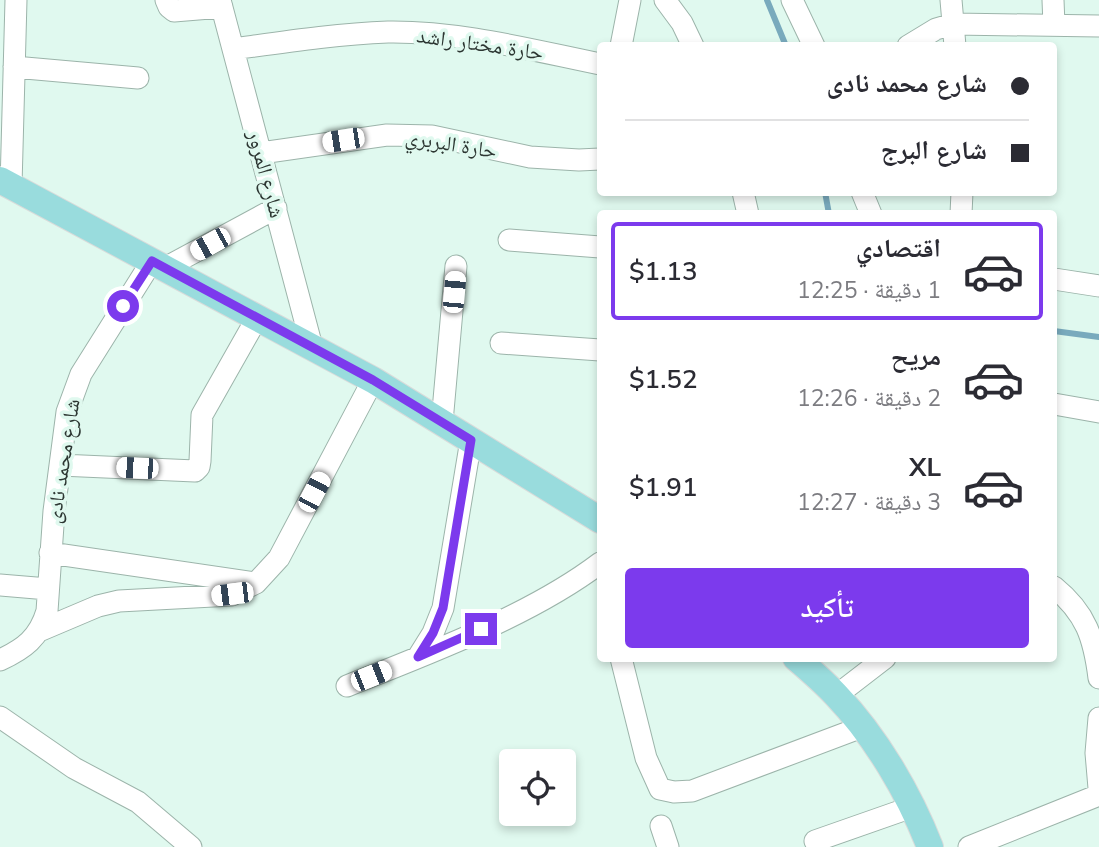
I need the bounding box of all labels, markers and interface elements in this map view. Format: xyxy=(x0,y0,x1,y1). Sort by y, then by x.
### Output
street label: حارة مختار راشد xyxy=(415,21,545,67)
text: شارع محمد نادى xyxy=(827,66,987,101)
street label: حارة البربري xyxy=(403,123,499,167)
street label: شارع المرور xyxy=(241,126,291,221)
car xyxy=(321,126,366,154)
text: شارع البرج xyxy=(881,133,987,168)
car xyxy=(187,225,234,263)
text: اقتصادي xyxy=(856,231,941,266)
icon: car xyxy=(962,240,1025,303)
text: $1.13 xyxy=(629,254,698,289)
car xyxy=(442,270,467,314)
text: 1 دقيقة · 12:25 xyxy=(797,275,941,306)
route start xyxy=(107,290,139,322)
text: مريح xyxy=(891,339,941,374)
icon: car xyxy=(962,348,1025,411)
text: $1.52 xyxy=(629,362,698,397)
text: 2 دقيقة · 12:26 xyxy=(797,383,941,414)
street label: شارع محمد نادى xyxy=(39,397,87,525)
text: XL xyxy=(909,450,941,485)
icon: car xyxy=(962,456,1025,519)
car xyxy=(116,457,159,479)
car xyxy=(295,469,334,515)
text: $1.91 xyxy=(629,470,698,505)
text: 3 دقيقة · 12:27 xyxy=(797,487,941,518)
button: تأكيد xyxy=(625,568,1029,648)
car xyxy=(210,581,255,607)
route end xyxy=(465,613,497,645)
car xyxy=(348,658,395,694)
map controls xyxy=(499,749,576,826)
button: locate xyxy=(499,749,576,826)

